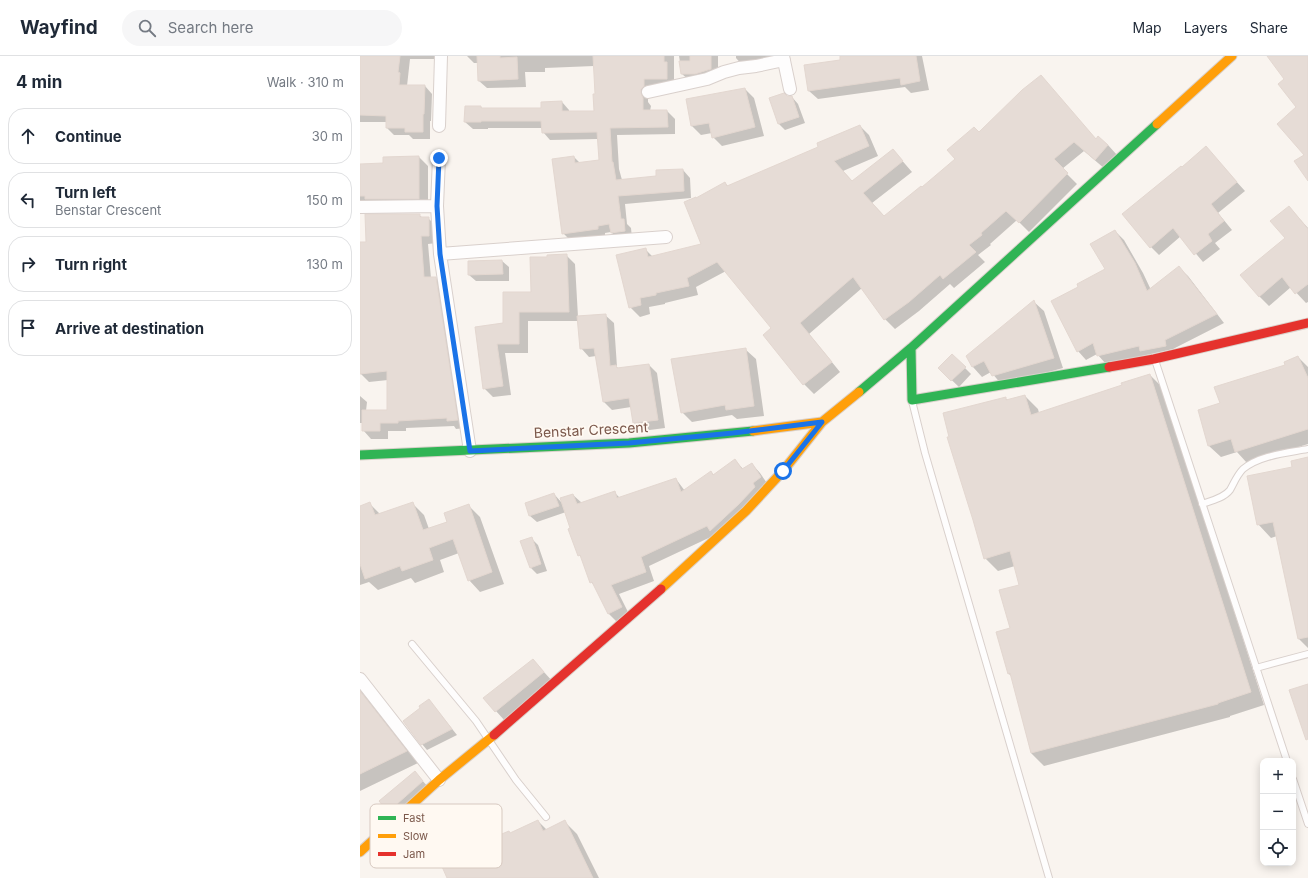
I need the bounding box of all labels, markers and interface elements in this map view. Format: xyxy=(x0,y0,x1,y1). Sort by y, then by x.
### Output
search box xyxy=(122,10,402,46)
text: Wayfind xyxy=(20,16,98,39)
icon: search xyxy=(136,17,158,39)
text: Search here xyxy=(168,18,253,37)
text: Map xyxy=(1133,19,1162,36)
text: Layers xyxy=(1184,19,1228,36)
text: Share xyxy=(1250,19,1288,36)
text: 4 min xyxy=(16,72,62,92)
text: Walk · 310 m xyxy=(267,74,344,90)
icon: ahead xyxy=(17,125,39,147)
text: Continue xyxy=(55,127,122,146)
text: 30 m xyxy=(312,128,343,144)
route end xyxy=(430,149,448,167)
text: Turn left xyxy=(55,183,116,202)
icon: left xyxy=(17,189,39,211)
text: 150 m xyxy=(307,192,343,208)
text: Benstar Crescent xyxy=(55,202,161,218)
icon: right xyxy=(17,253,39,275)
text: Turn right xyxy=(55,255,127,274)
text: 130 m xyxy=(306,256,343,272)
icon: arrive xyxy=(17,317,39,339)
text: Arrive at destination xyxy=(55,319,204,338)
street label: Benstar Crescent xyxy=(533,418,649,441)
route start xyxy=(774,462,792,480)
map controls xyxy=(1260,758,1296,866)
button: + xyxy=(1260,758,1296,794)
button: − xyxy=(1260,794,1296,830)
legend xyxy=(370,804,502,868)
text: Fast xyxy=(403,811,425,825)
text: Slow xyxy=(403,829,428,843)
button: locate xyxy=(1260,830,1296,866)
text: Jam xyxy=(403,847,425,861)

